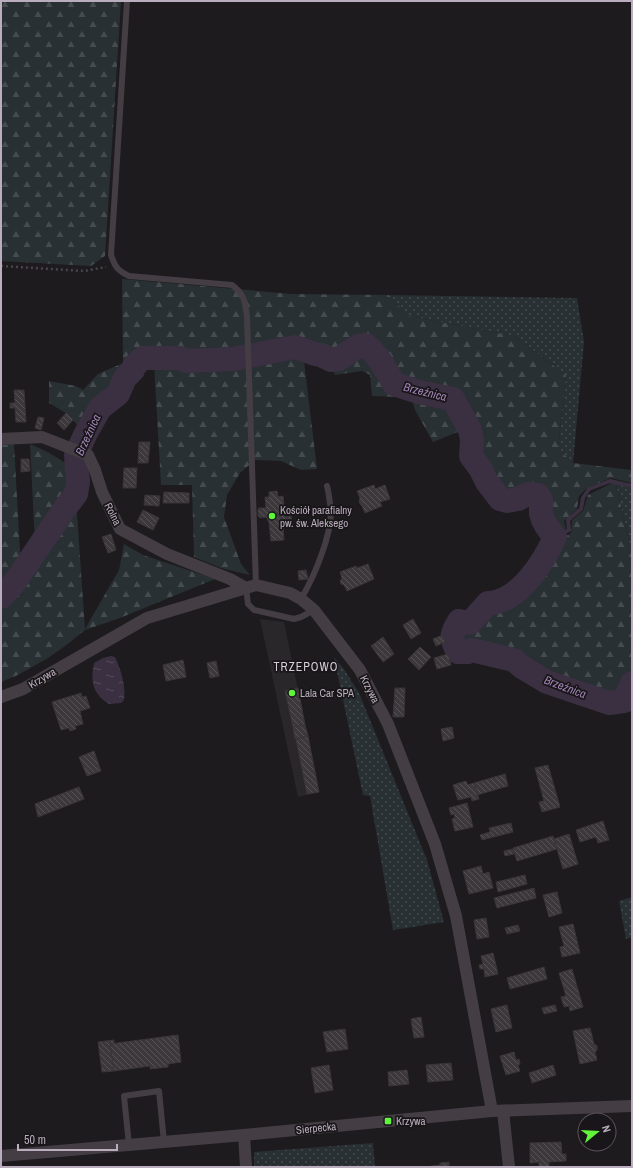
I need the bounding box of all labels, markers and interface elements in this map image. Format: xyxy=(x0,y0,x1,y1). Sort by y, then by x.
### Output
water label: Brzeźnica xyxy=(402,379,449,405)
water label: Brzeźnica xyxy=(72,411,105,458)
street label: Rolna xyxy=(101,500,125,528)
place label: Kościół parafialny pw. św. Aleksego xyxy=(280,503,352,530)
marker: Kościół parafialny pw. św. Aleksego xyxy=(267,511,277,521)
district label: TRZEPOWO xyxy=(274,659,338,675)
street label: Krzywa xyxy=(26,664,58,692)
water label: Brzeźnica xyxy=(542,672,589,702)
street label: Krzywa xyxy=(357,673,383,705)
place label: Lala Car SPA xyxy=(300,686,355,700)
marker: Lala Car SPA xyxy=(287,688,297,698)
north arrow xyxy=(577,1112,617,1152)
place label: Krzywa xyxy=(396,1114,426,1128)
marker: Krzywa xyxy=(383,1116,393,1126)
street label: Sierpecka xyxy=(295,1119,337,1137)
text: N xyxy=(599,1124,614,1134)
scale bar xyxy=(18,1126,117,1152)
text: 50 m xyxy=(24,1132,46,1148)

